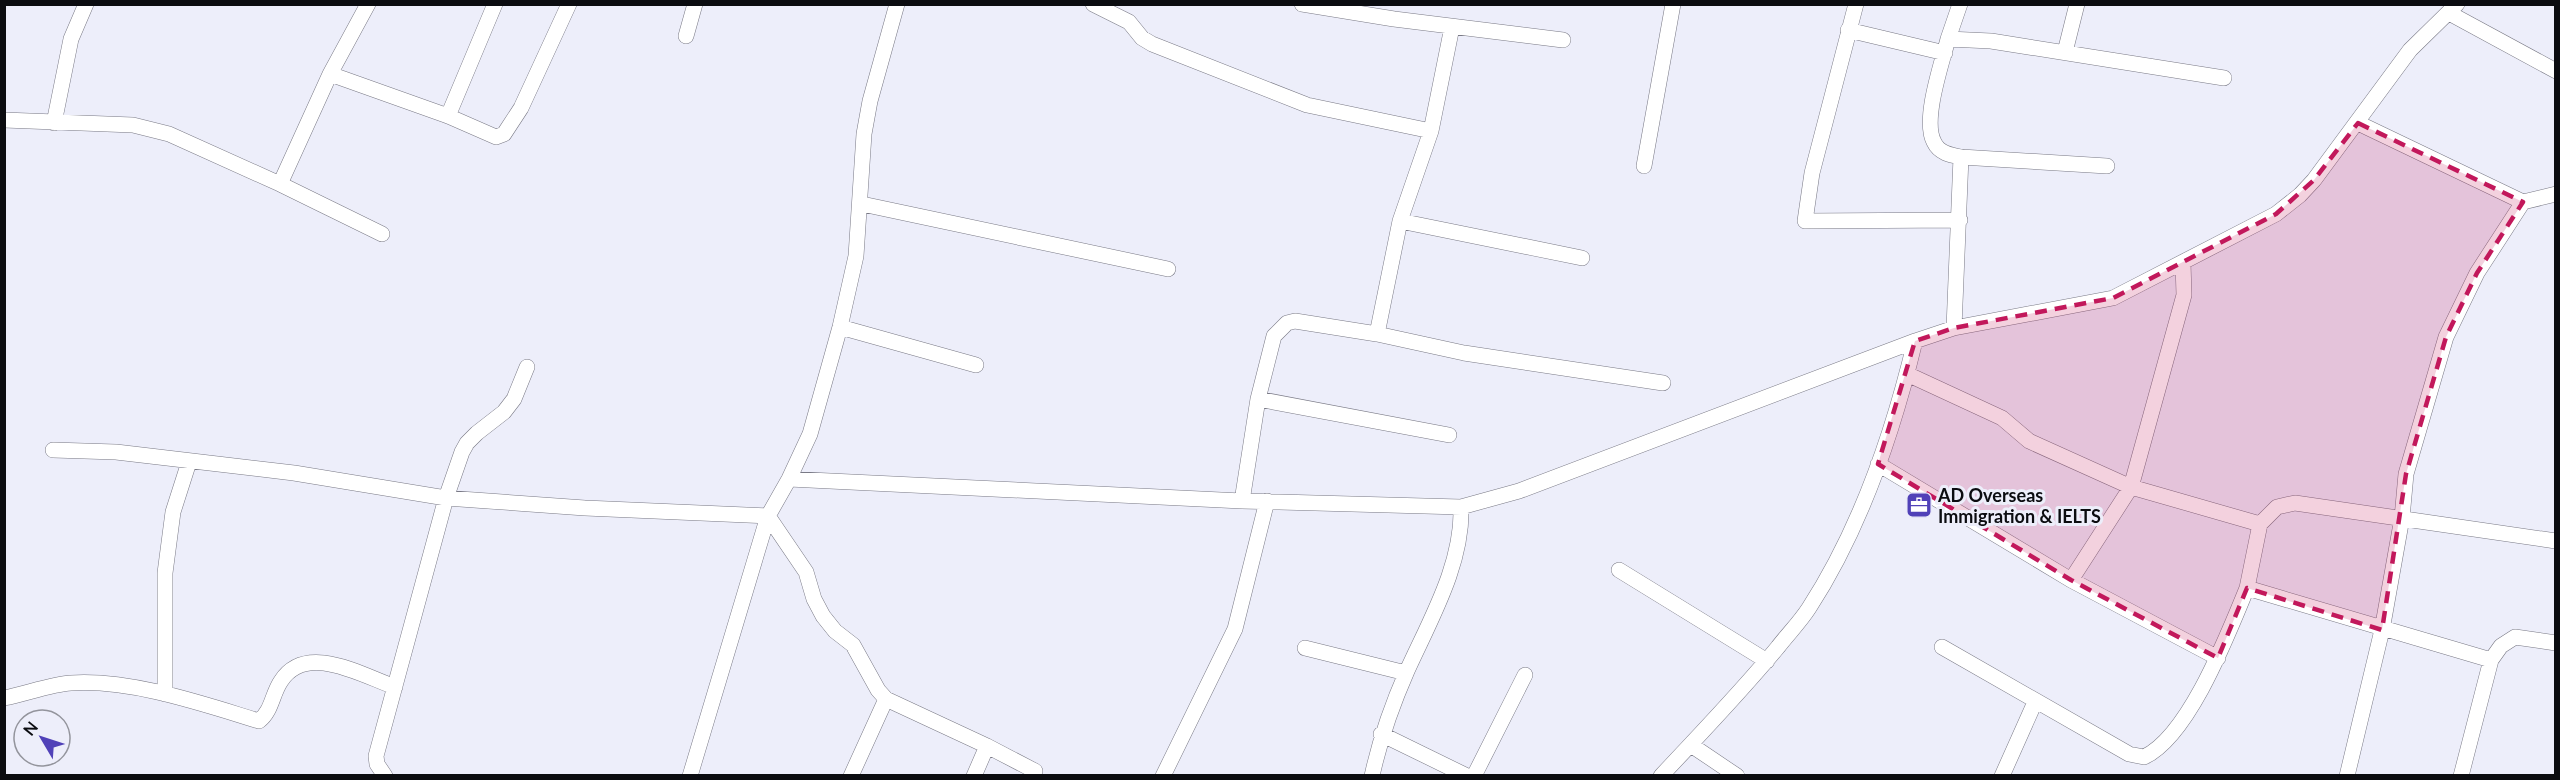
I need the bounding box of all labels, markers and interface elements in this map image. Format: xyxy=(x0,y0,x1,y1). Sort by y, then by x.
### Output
place label: AD Overseas Immigration & IELTS xyxy=(1937,484,2101,527)
office icon: AD Overseas Immigration & IELTS xyxy=(1904,490,1934,520)
north arrow xyxy=(12,708,72,768)
text: N xyxy=(19,717,41,739)

